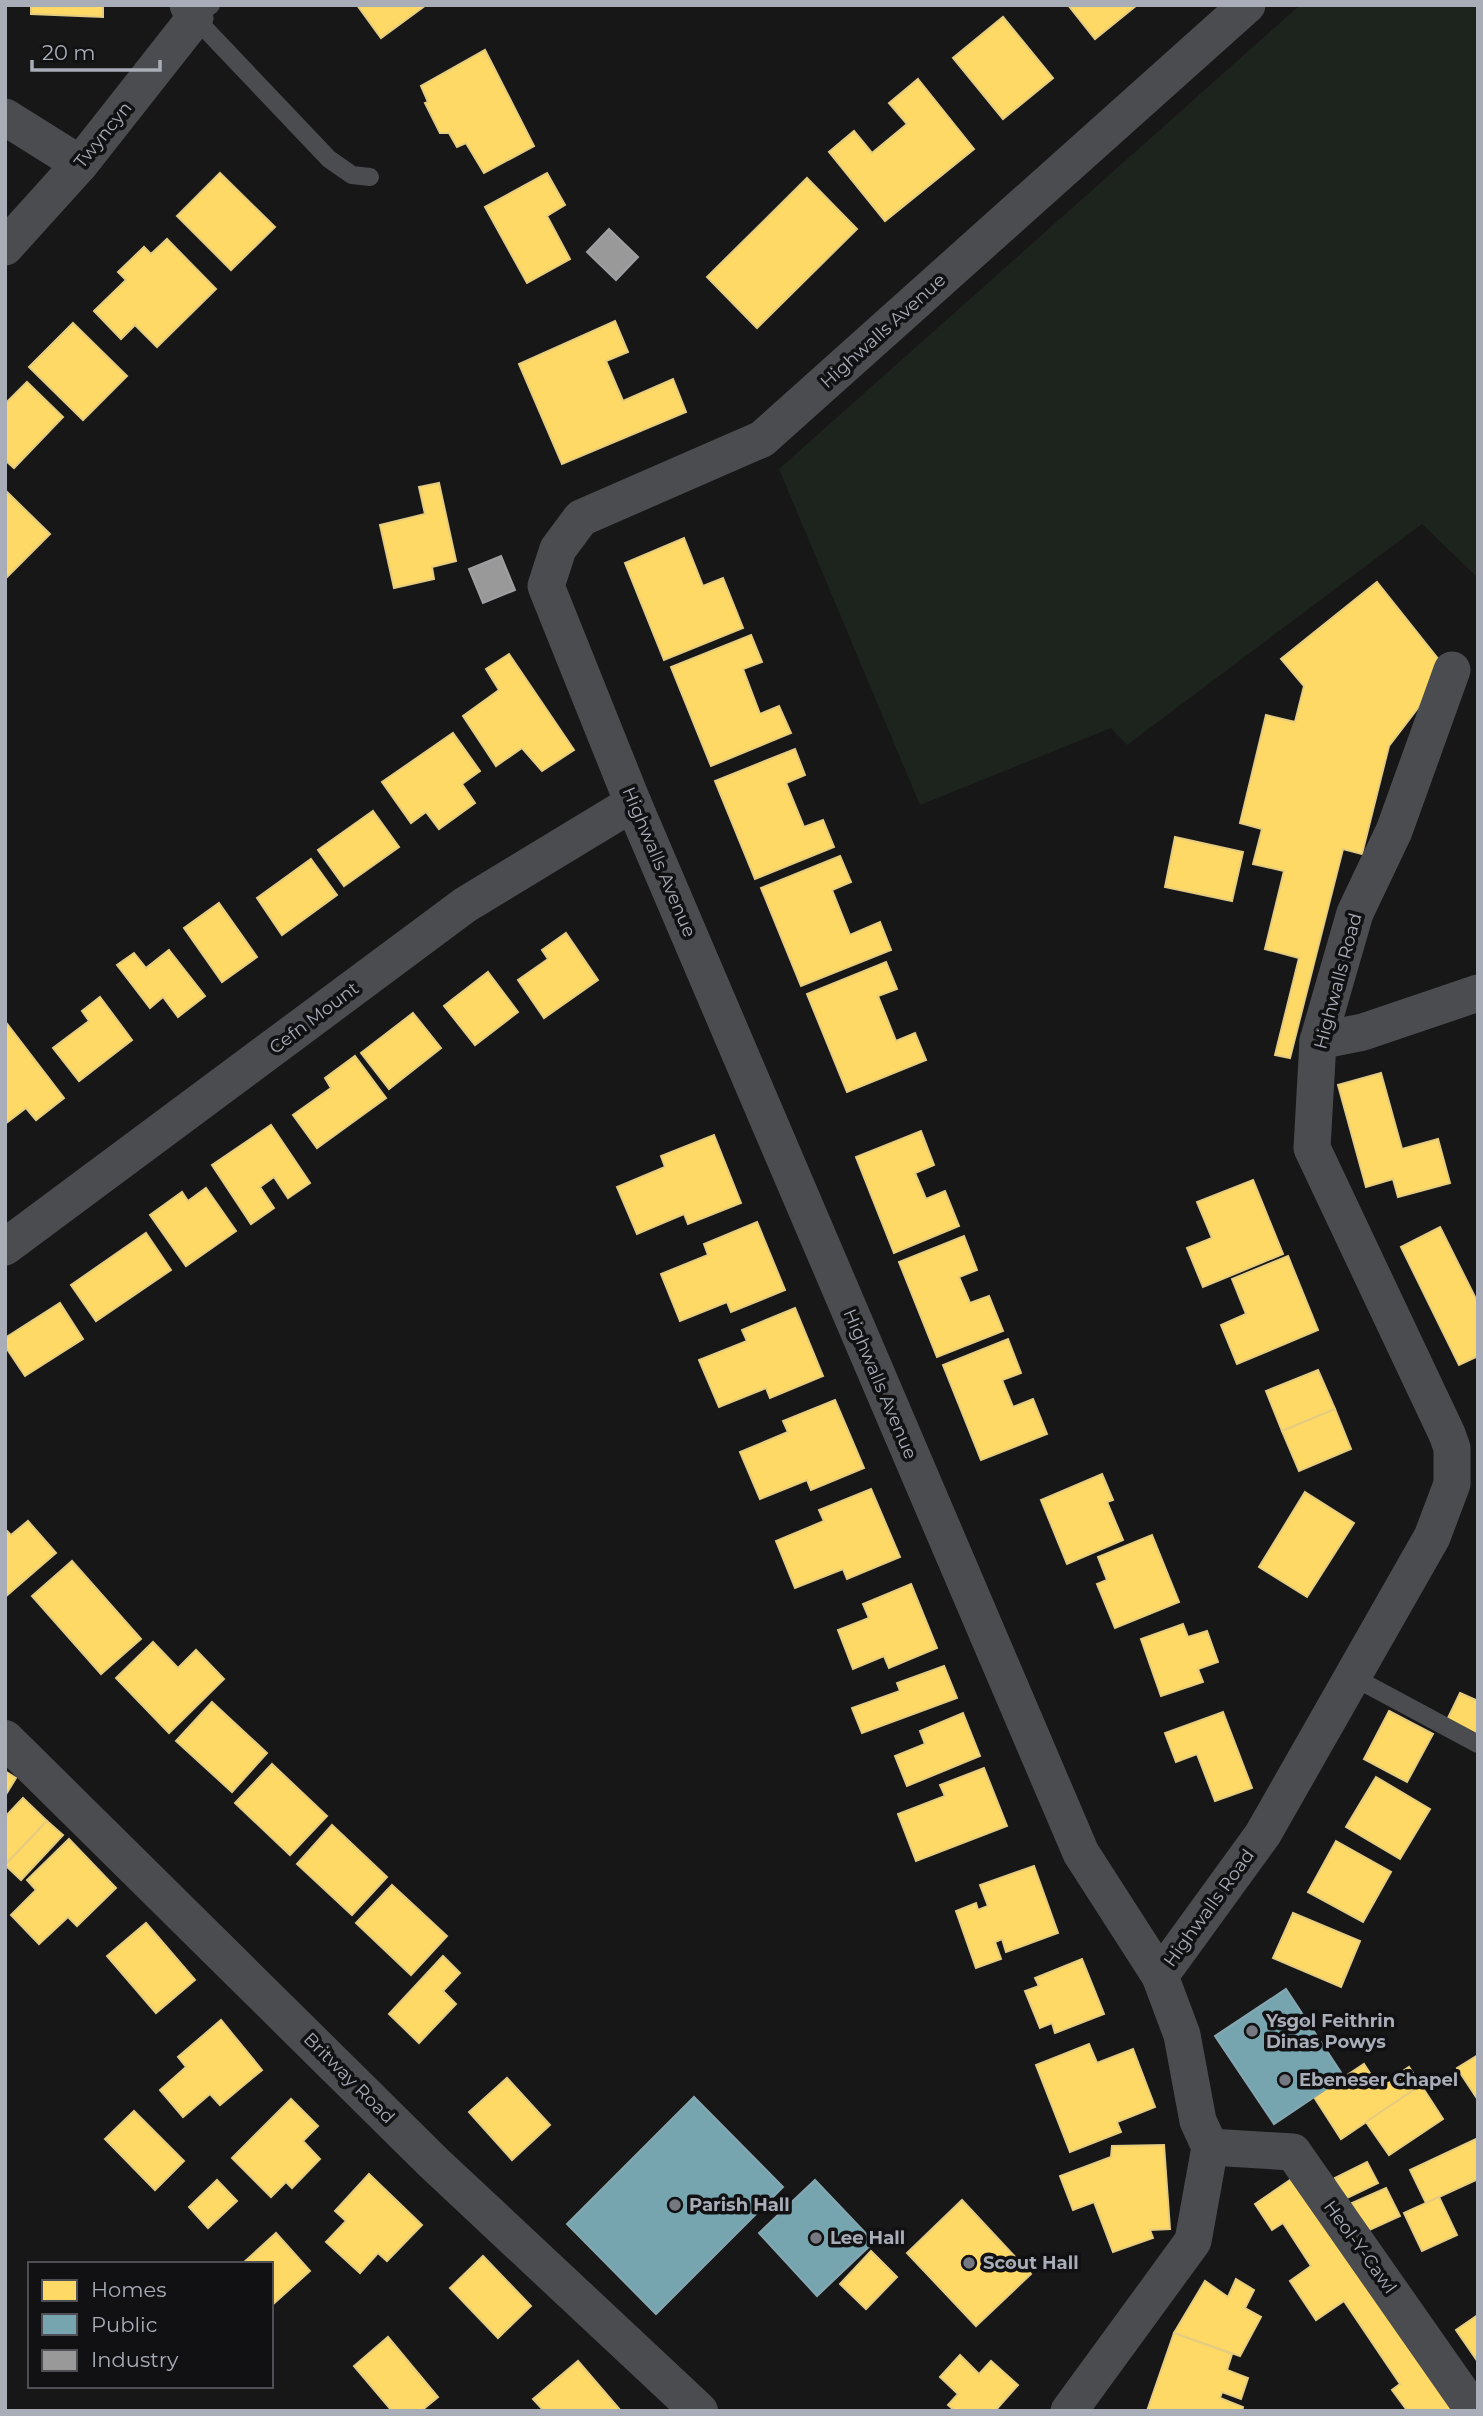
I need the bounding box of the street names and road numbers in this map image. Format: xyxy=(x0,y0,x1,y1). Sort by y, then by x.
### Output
street label: Twyncyn xyxy=(69,97,137,173)
street label: Highwalls Avenue xyxy=(816,269,950,393)
street label: Highwalls Avenue xyxy=(617,784,701,941)
street label: Highwalls Road xyxy=(1309,910,1367,1052)
street label: Cefn Mount xyxy=(265,977,363,1059)
street label: Highwalls Avenue xyxy=(838,1306,922,1463)
street label: Highwalls Road xyxy=(1159,1845,1259,1971)
street label: Britway Road xyxy=(299,2028,399,2128)
street label: Heol-Y-Cawl xyxy=(1319,2196,1401,2298)

